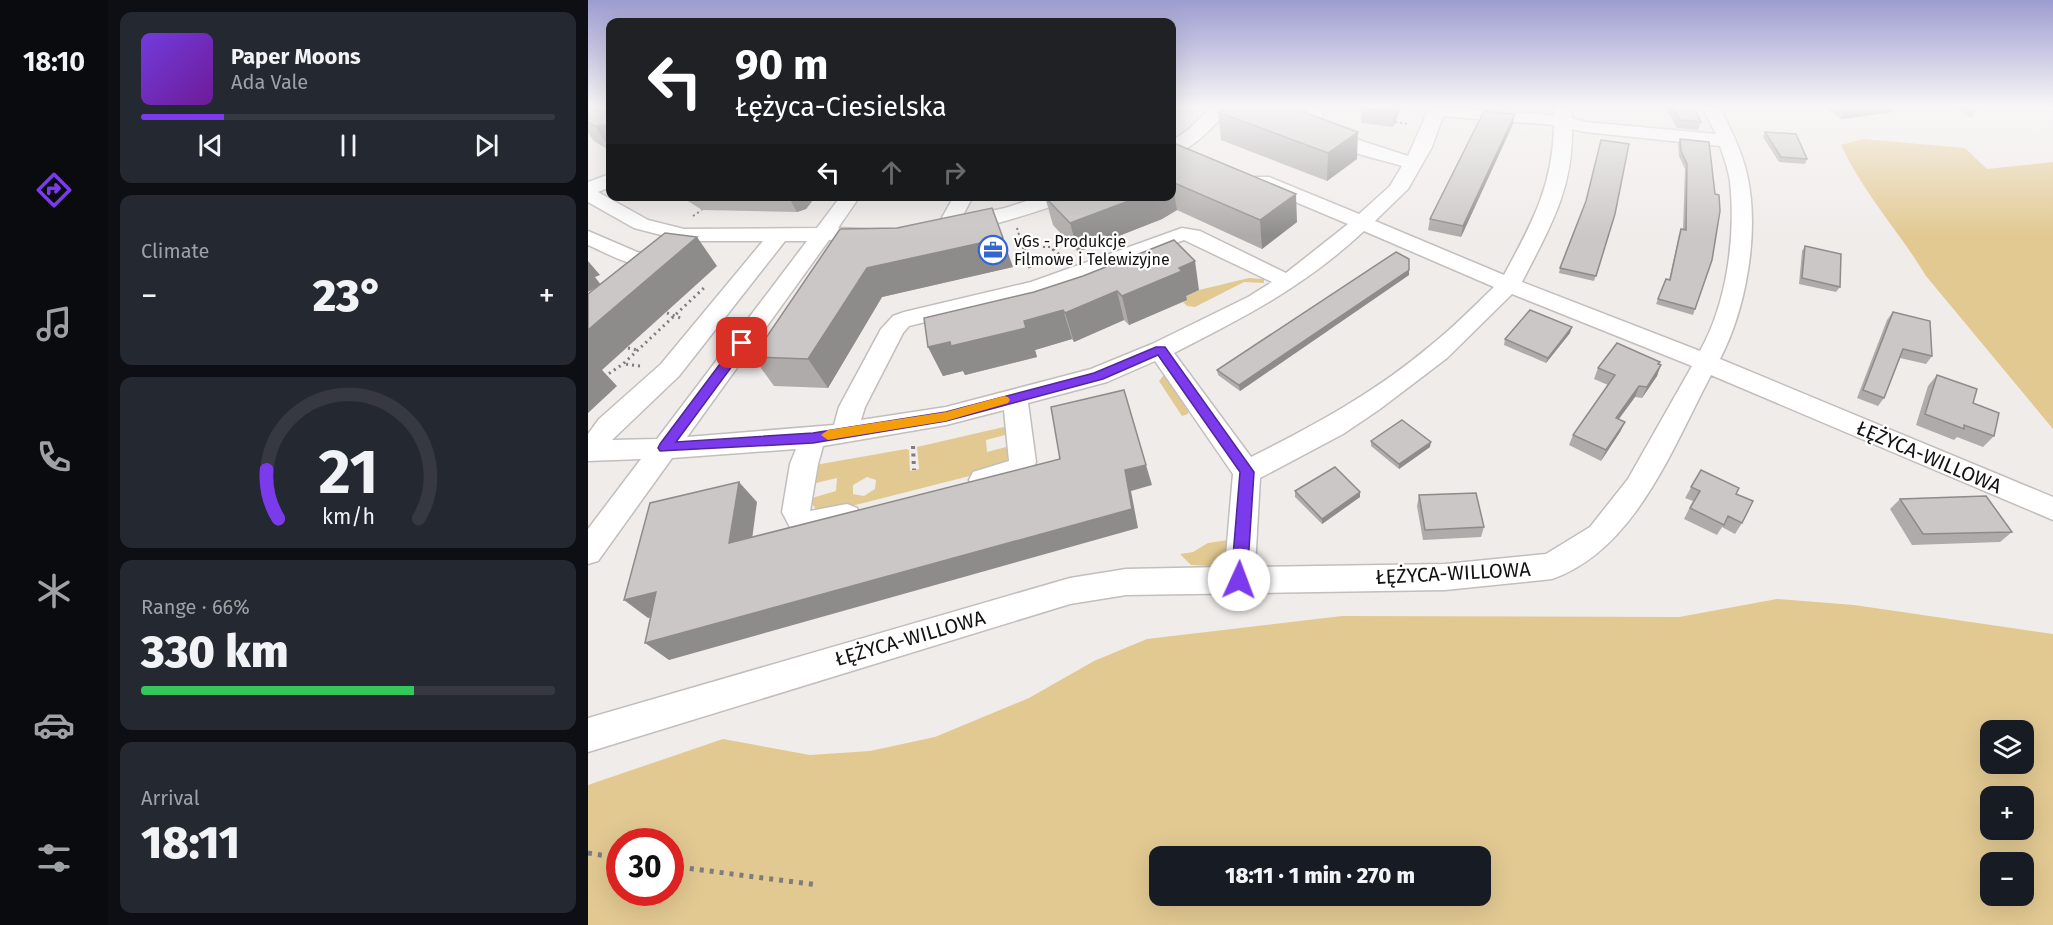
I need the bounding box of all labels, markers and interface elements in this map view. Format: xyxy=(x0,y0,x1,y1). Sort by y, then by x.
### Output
text: 90 m xyxy=(735,40,829,90)
icon: left xyxy=(636,42,714,120)
text: Paper Moons xyxy=(231,43,361,70)
text: 18:10 xyxy=(23,46,85,78)
text: Ada Vale xyxy=(231,70,308,94)
text: Łężyca-Ciesielska xyxy=(735,91,947,123)
icon: previous xyxy=(194,129,227,162)
icon: pause xyxy=(332,129,365,162)
icon: next xyxy=(470,129,503,162)
icon: left xyxy=(812,156,845,189)
icon: ahead xyxy=(875,156,908,189)
icon: right xyxy=(938,156,971,189)
icon: directions xyxy=(33,169,75,211)
place label: vGs - Produkcje Filmowe i Telewizyjne xyxy=(1014,232,1170,269)
office icon: vGs - Produkcje Filmowe i Telewizyjne xyxy=(977,234,1009,266)
text: Climate xyxy=(141,239,209,263)
text: 23° xyxy=(313,269,383,323)
text: − xyxy=(141,276,158,316)
text: + xyxy=(539,276,555,316)
icon: music xyxy=(33,303,75,345)
pin xyxy=(716,317,767,368)
icon: arrive xyxy=(725,326,758,359)
street label: ŁĘŻYCA-WILLOWA xyxy=(1853,416,2006,499)
icon: phone xyxy=(33,436,75,478)
text: 21 xyxy=(318,436,378,511)
text: km/h xyxy=(321,505,375,531)
position arrow xyxy=(1207,548,1271,612)
street label: ŁĘŻYCA-WILLOWA xyxy=(1375,557,1532,589)
icon: climate xyxy=(33,570,75,612)
text: Range · 66% xyxy=(141,595,250,619)
street label: ŁĘŻYCA-WILLOWA xyxy=(832,605,989,671)
text: 330 km xyxy=(141,625,289,679)
icon: car xyxy=(33,704,75,746)
map controls xyxy=(1980,720,2034,906)
button: layers xyxy=(1980,720,2034,774)
text: Arrival xyxy=(141,786,200,810)
button: + xyxy=(1980,786,2034,840)
text: 18:11 xyxy=(141,816,240,870)
speed limit sign: 30 xyxy=(606,828,684,906)
icon: filters xyxy=(33,837,75,879)
button: − xyxy=(1980,852,2034,906)
text: 18:11 · 1 min · 270 m xyxy=(1225,862,1415,889)

